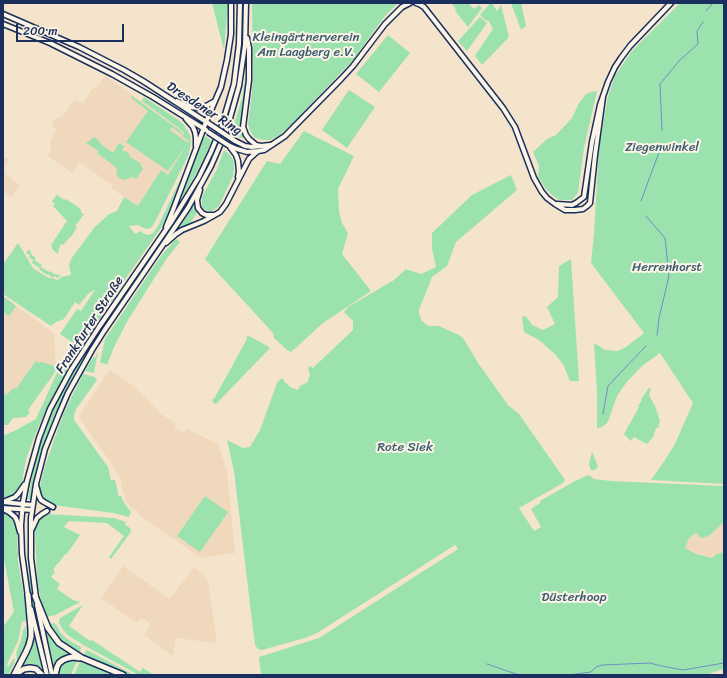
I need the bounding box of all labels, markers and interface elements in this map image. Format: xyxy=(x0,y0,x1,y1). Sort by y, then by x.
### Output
scale bar xyxy=(18,16,126,42)
text: 200 m xyxy=(23,20,57,42)
park label: Kleingärtnerverein Am Laagberg e.V. xyxy=(253,30,359,61)
street label: Dresdener Ring xyxy=(164,79,244,139)
park label: Ziegenwinkel xyxy=(625,140,699,156)
park label: Herrenhorst xyxy=(632,260,702,276)
street label: Frankfurter Straße xyxy=(53,274,127,376)
park label: Rote Siek xyxy=(377,440,433,456)
park label: Düsterhoop xyxy=(541,590,607,606)

